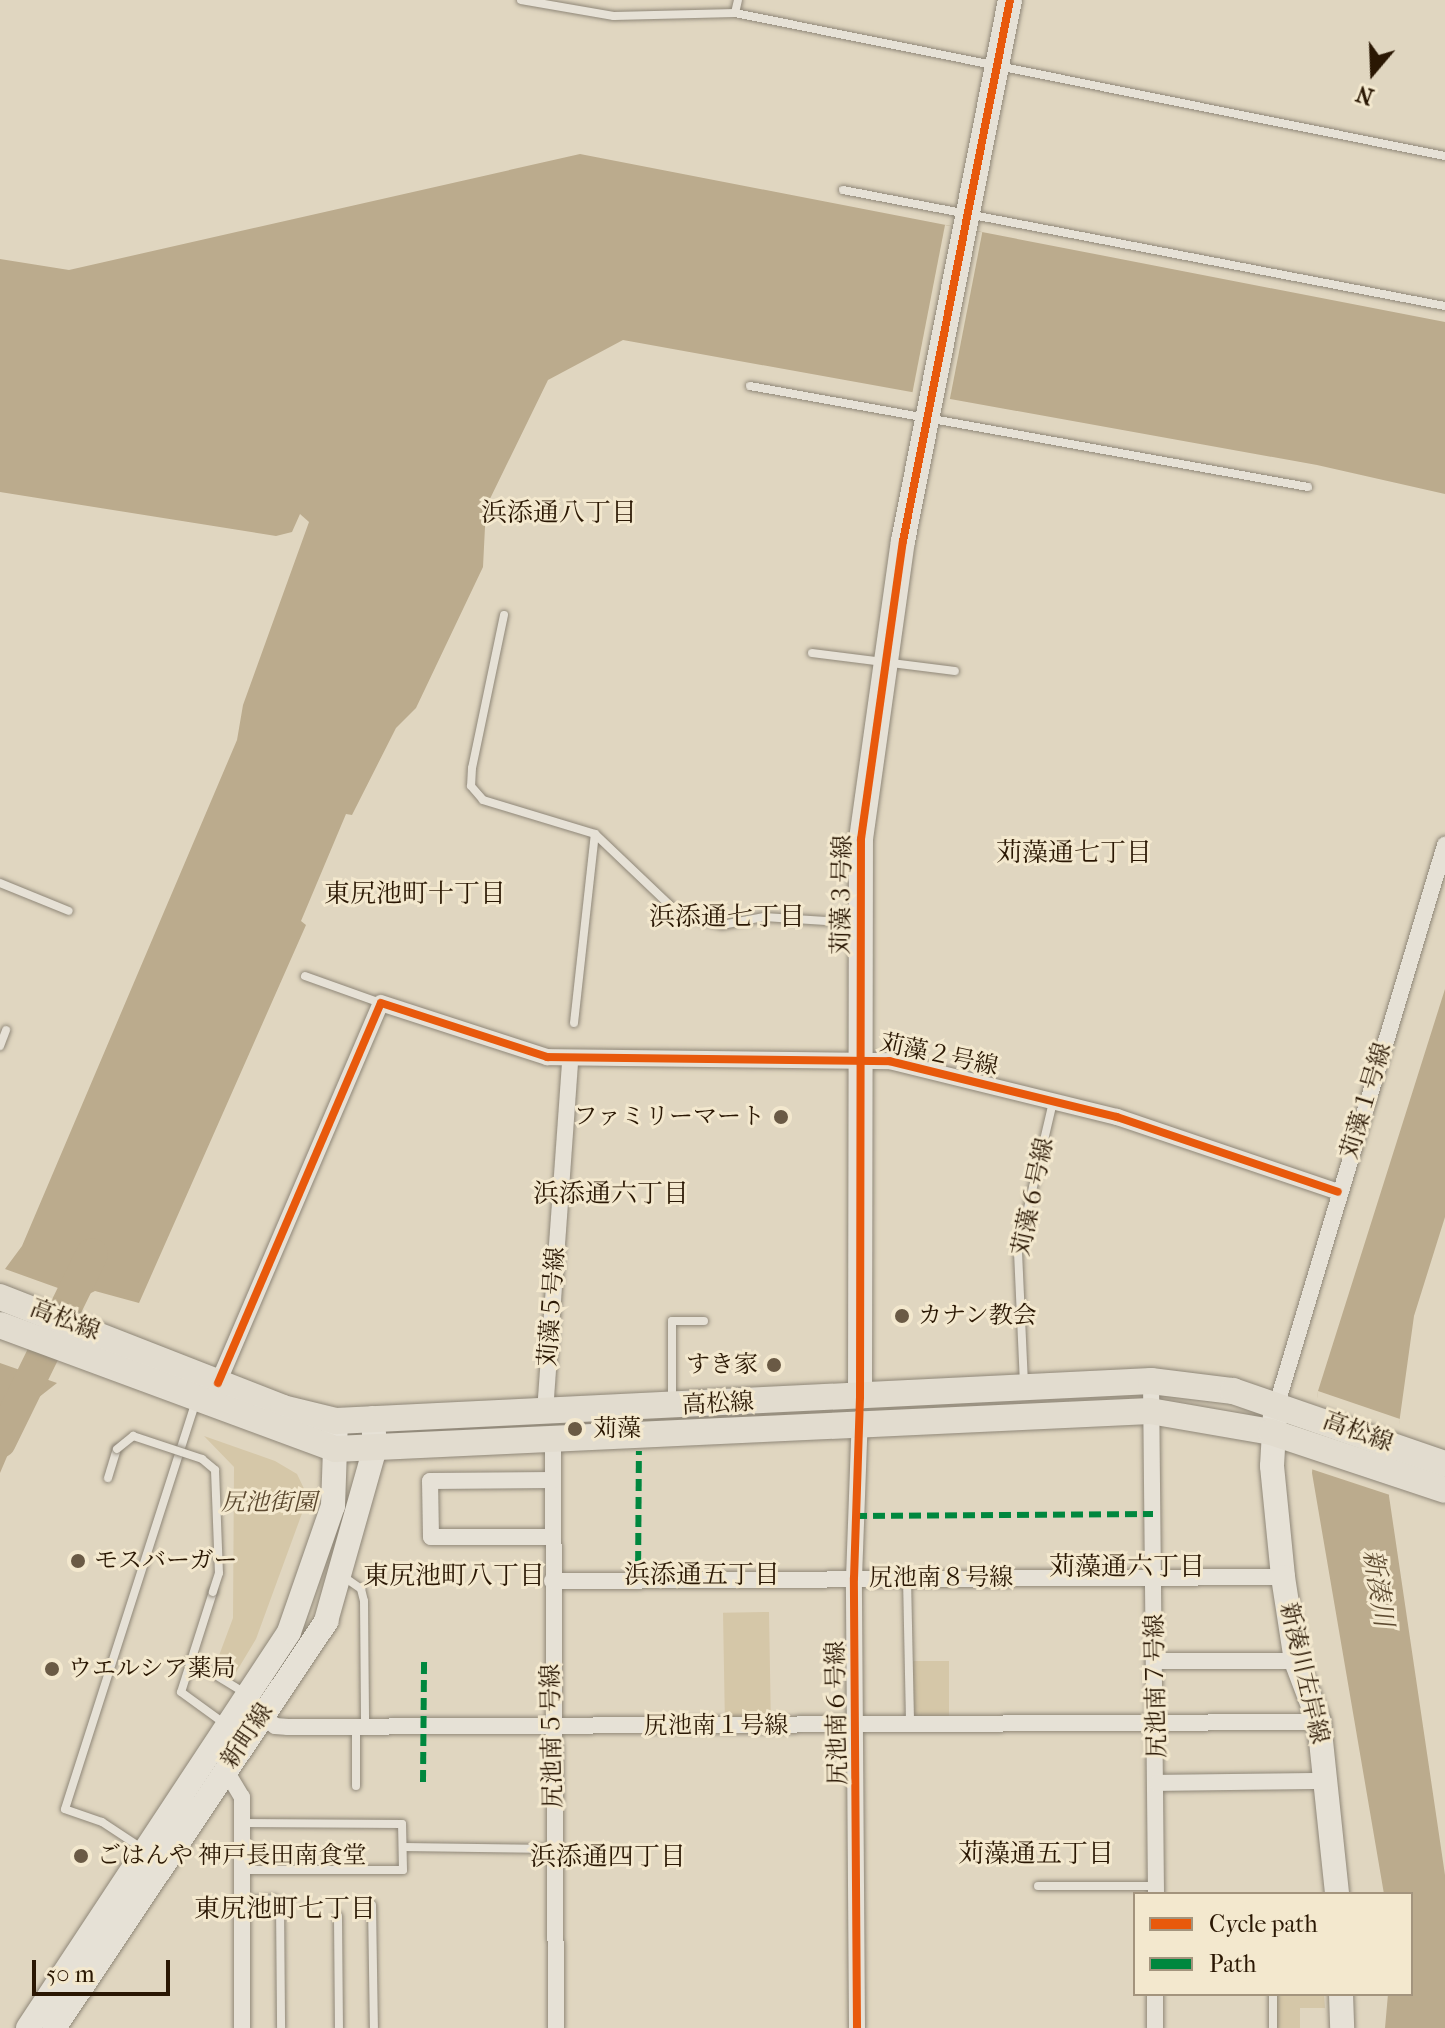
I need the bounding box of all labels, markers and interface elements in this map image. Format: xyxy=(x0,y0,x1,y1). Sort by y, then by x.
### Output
north arrow xyxy=(1333,32,1413,112)
text: N xyxy=(1353,80,1377,110)
district label: 浜添通八丁目 xyxy=(481,497,637,529)
street label: 苅藻３号線 xyxy=(827,835,857,955)
district label: 苅藻通七丁目 xyxy=(996,837,1152,869)
district label: 東尻池町十丁目 xyxy=(324,878,506,910)
district label: 浜添通七丁目 xyxy=(649,901,805,933)
street label: 苅藻２号線 xyxy=(877,1028,1001,1082)
street label: 苅藻１号線 xyxy=(1335,1039,1397,1163)
place label: ファミリーマート xyxy=(573,1103,765,1131)
marker: ファミリーマート xyxy=(772,1108,790,1126)
street label: 苅藻６号線 xyxy=(1006,1135,1060,1259)
district label: 浜添通六丁目 xyxy=(533,1178,689,1210)
street label: 苅藻５号線 xyxy=(533,1246,571,1368)
street label: 高松線 xyxy=(26,1294,104,1346)
place label: カナン教会 xyxy=(918,1302,1038,1330)
marker: カナン教会 xyxy=(893,1307,911,1325)
place label: すき家 xyxy=(686,1351,758,1379)
marker: すき家 xyxy=(765,1356,783,1374)
street label: 高松線 xyxy=(681,1388,755,1420)
street label: 高松線 xyxy=(1319,1406,1397,1458)
place label: 苅藻 xyxy=(593,1415,641,1443)
marker: 苅藻 xyxy=(564,1418,586,1440)
park label: 尻池街園 xyxy=(221,1489,317,1517)
place label: モスバーガー xyxy=(94,1547,238,1575)
water label: 新湊川 xyxy=(1356,1547,1400,1629)
district label: 苅藻通六丁目 xyxy=(1049,1551,1205,1583)
marker: モスバーガー xyxy=(69,1552,87,1570)
district label: 浜添通五丁目 xyxy=(624,1559,780,1591)
district label: 東尻池町八丁目 xyxy=(363,1560,545,1592)
street label: 尻池南８号線 xyxy=(869,1564,1013,1592)
street label: 新湊川左岸線 xyxy=(1274,1600,1334,1746)
street label: 尻池南７号線 xyxy=(1140,1614,1172,1758)
street label: 尻池南６号線 xyxy=(821,1641,853,1785)
place label: ウエルシア薬局 xyxy=(68,1655,236,1683)
marker: ウエルシア薬局 xyxy=(43,1660,61,1678)
street label: 尻池南５号線 xyxy=(536,1664,568,1808)
street label: 新町線 xyxy=(215,1698,279,1774)
street label: 尻池南１号線 xyxy=(644,1712,788,1740)
district label: 苅藻通五丁目 xyxy=(958,1838,1114,1870)
district label: 浜添通四丁目 xyxy=(530,1841,686,1873)
place label: ごはんや 神戸長田南食堂 xyxy=(97,1842,366,1870)
marker: ごはんや 神戸長田南食堂 xyxy=(72,1847,90,1865)
legend xyxy=(1133,1892,1413,1996)
district label: 東尻池町七丁目 xyxy=(194,1893,376,1925)
text: Cycle path xyxy=(1209,1910,1318,1938)
scale bar xyxy=(36,1944,174,1994)
text: Path xyxy=(1209,1950,1256,1978)
text: 50 m xyxy=(46,1960,95,1988)

